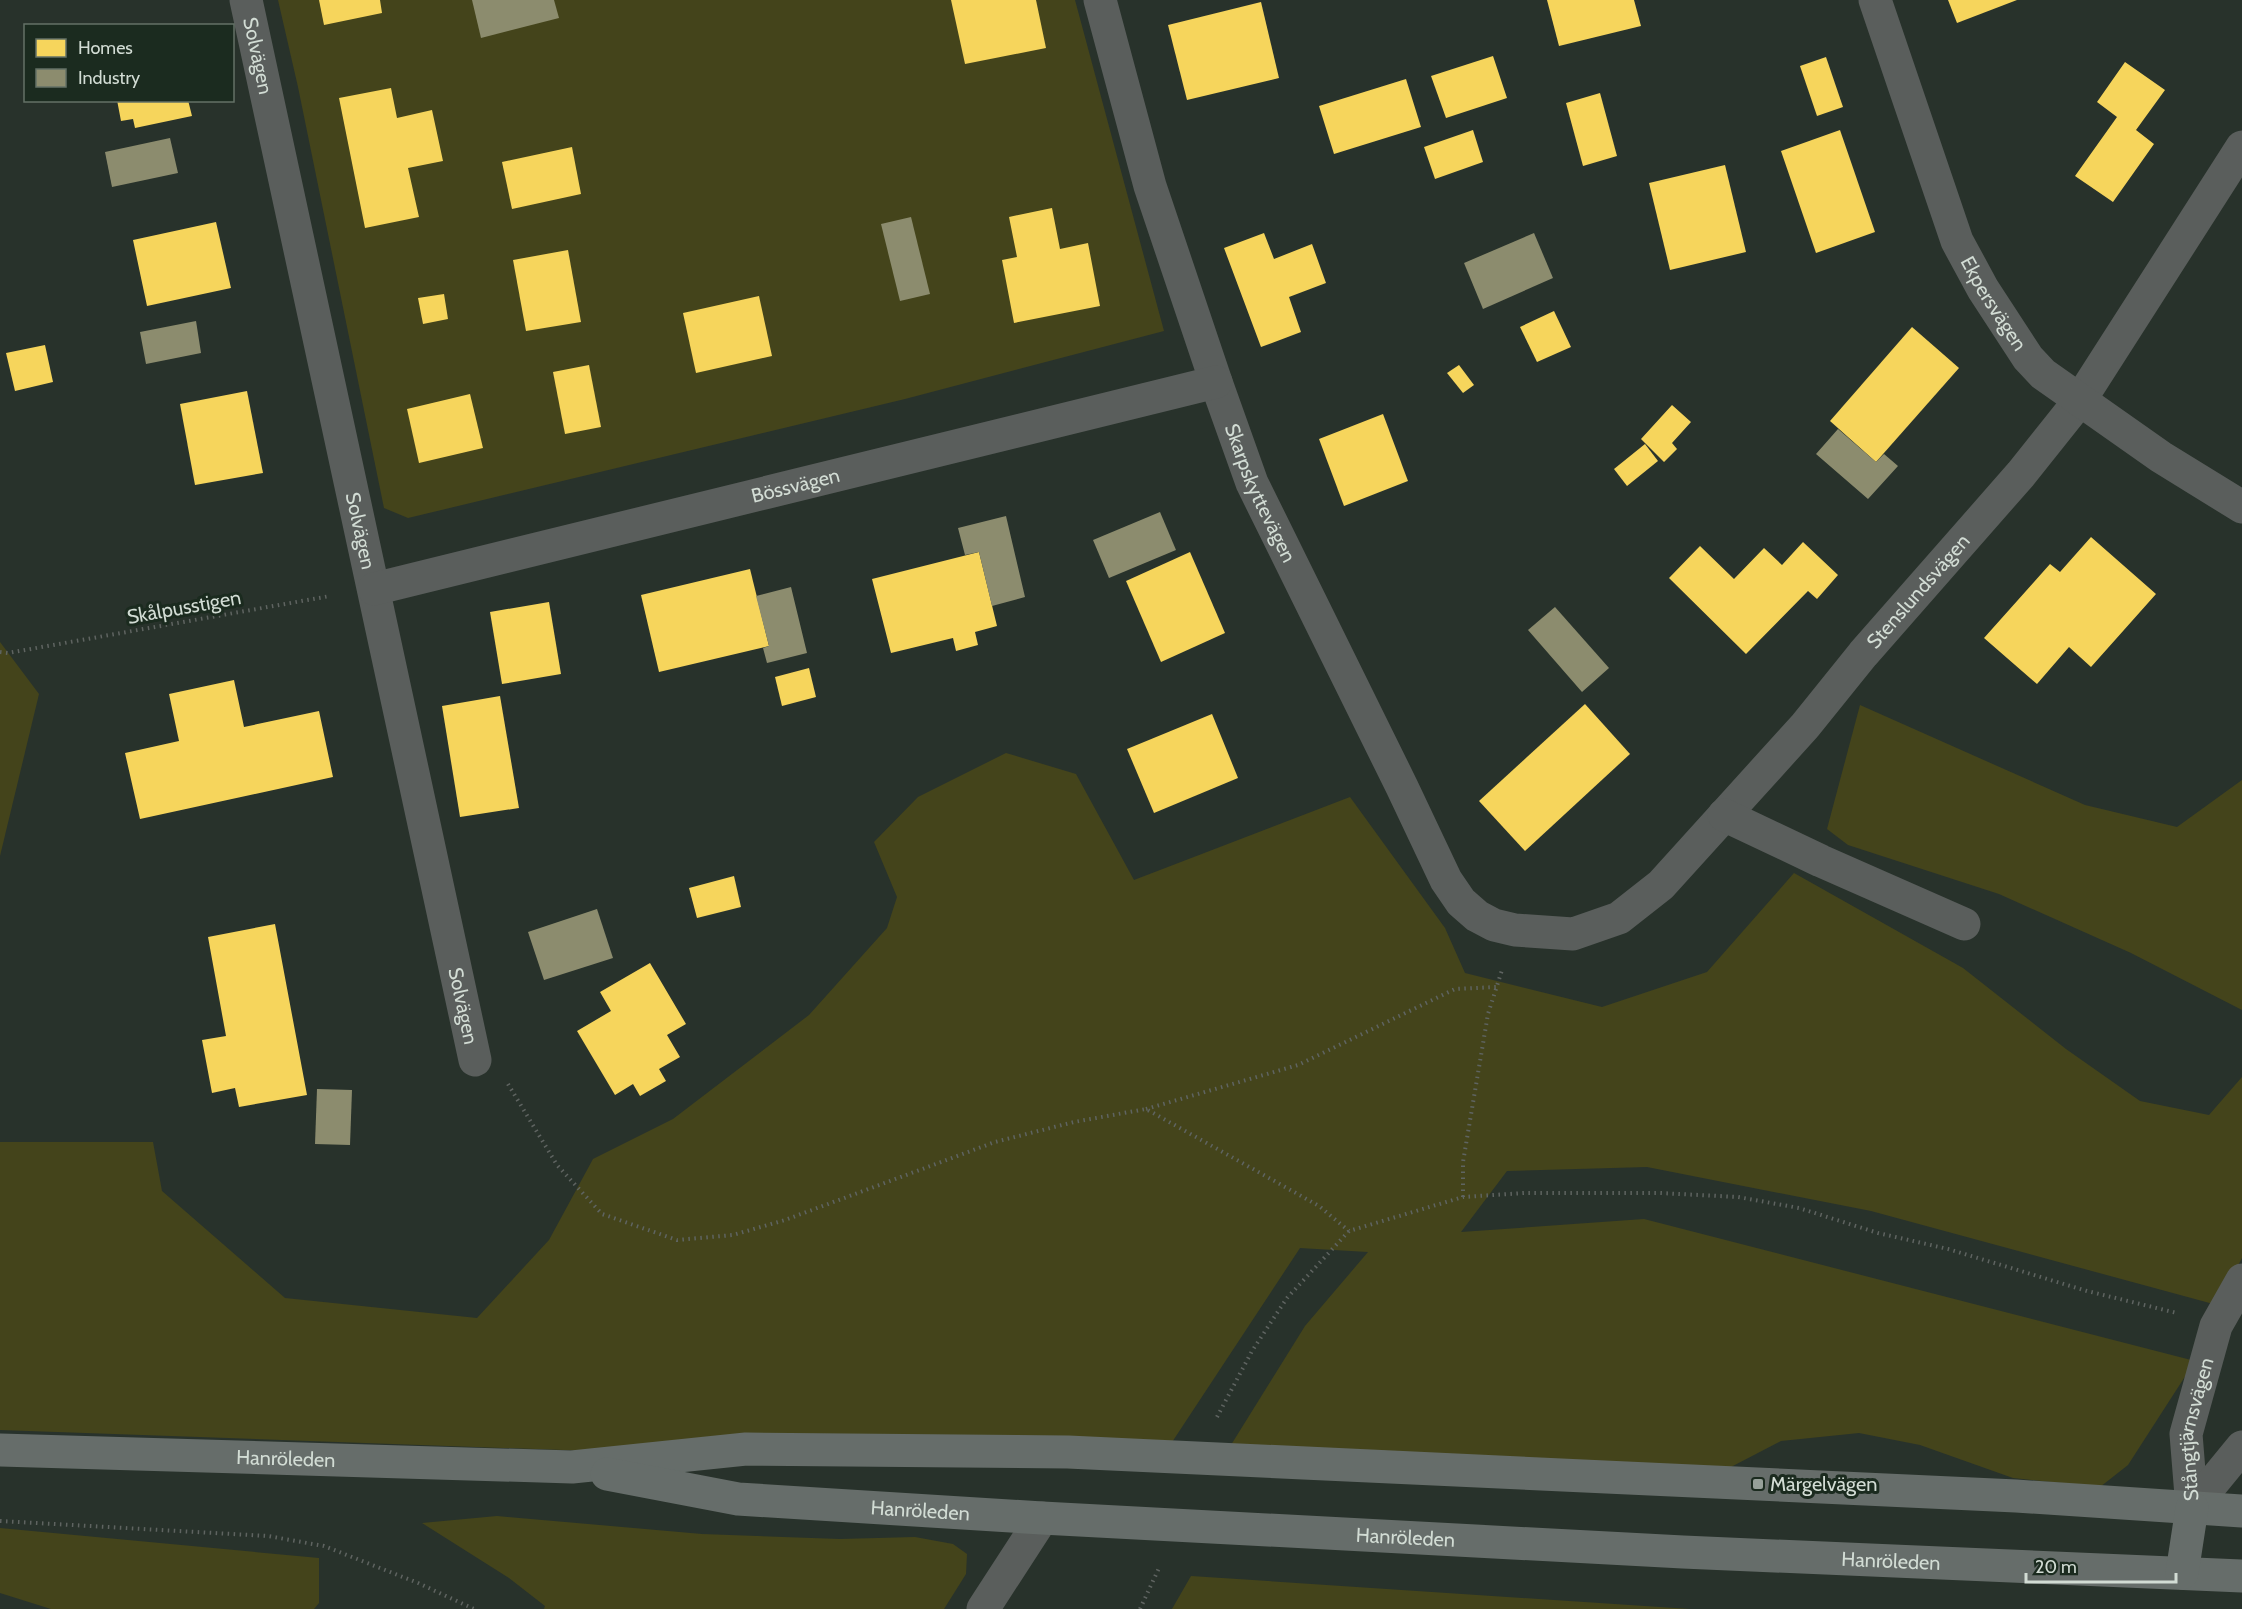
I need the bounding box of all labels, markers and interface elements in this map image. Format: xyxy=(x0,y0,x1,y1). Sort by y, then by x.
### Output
street label: Solvägen xyxy=(238,15,278,96)
legend xyxy=(24,24,234,102)
text: Homes xyxy=(78,37,133,59)
text: Industry xyxy=(78,67,140,89)
street label: Ekpersvägen xyxy=(1956,252,2032,355)
street label: Skarpskyttevägen xyxy=(1220,420,1301,566)
street label: Bössvägen xyxy=(749,463,842,508)
street label: Solvägen xyxy=(341,490,381,571)
street label: Stenslundsvägen xyxy=(1861,529,1975,653)
street label: Skålpusstigen xyxy=(125,585,243,629)
street label: Solvägen xyxy=(443,965,483,1046)
street label: Stångtjärnsvägen xyxy=(2174,1355,2219,1502)
street label: Hanröleden xyxy=(236,1445,336,1472)
place label: Märgelvägen xyxy=(1770,1472,1877,1496)
marker: Märgelvägen xyxy=(1751,1477,1765,1491)
street label: Hanröleden xyxy=(870,1495,971,1525)
street label: Hanröleden xyxy=(1355,1523,1456,1552)
scale bar xyxy=(2026,1546,2176,1584)
street label: Hanröleden xyxy=(1841,1547,1941,1575)
text: 20 m xyxy=(2035,1556,2077,1578)

